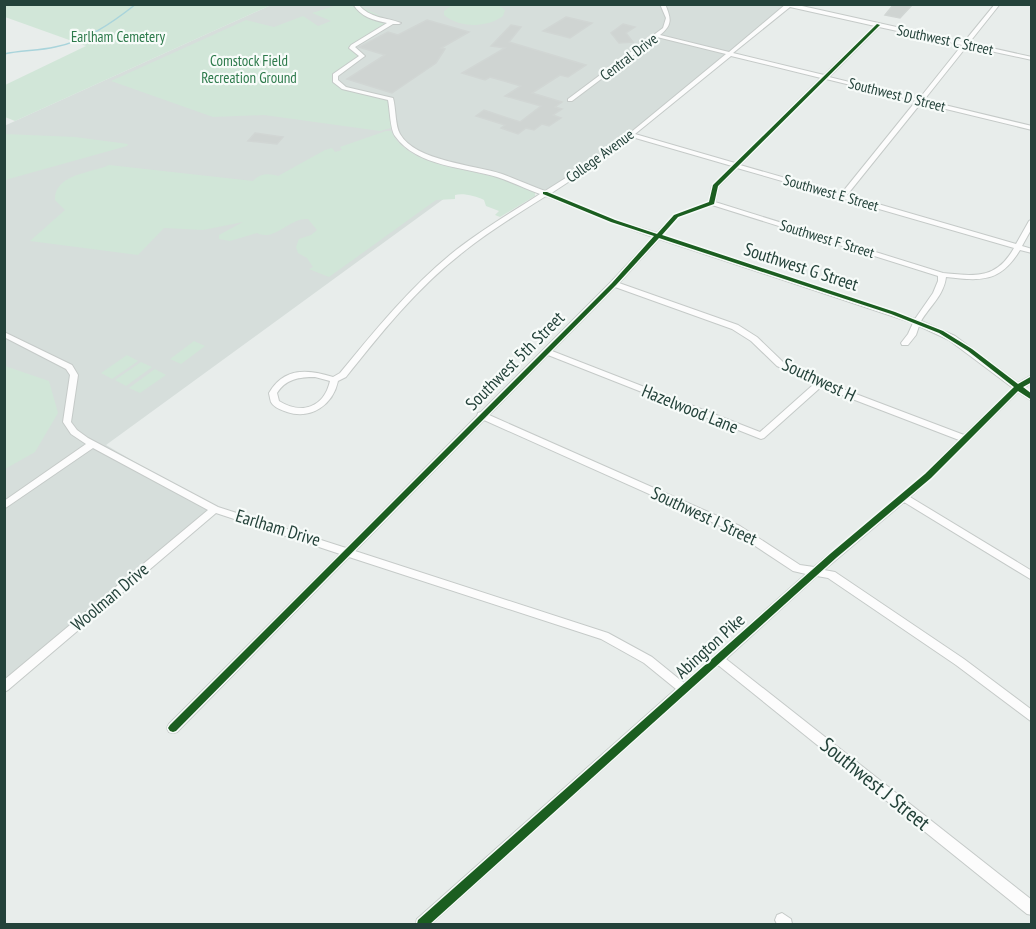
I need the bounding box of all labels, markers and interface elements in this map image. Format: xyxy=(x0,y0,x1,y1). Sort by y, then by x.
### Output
street label: Southwest C Street xyxy=(895,20,995,59)
park label: Earlham Cemetery xyxy=(71,27,165,46)
street label: Central Drive xyxy=(596,29,661,84)
park label: Comstock Field Recreation Ground xyxy=(201,51,297,87)
street label: Southwest D Street xyxy=(847,73,948,116)
street label: College Avenue xyxy=(562,125,637,187)
street label: Southwest E Street xyxy=(781,170,881,215)
street label: Southwest F Street xyxy=(778,215,877,262)
street label: Southwest G Street xyxy=(741,237,861,296)
street label: Southwest 5th Street xyxy=(460,306,569,415)
street label: Southwest H xyxy=(779,353,860,407)
street label: Hazelwood Lane xyxy=(639,379,742,438)
street label: Southwest I Street xyxy=(648,481,761,550)
street label: Earlham Drive xyxy=(233,504,323,551)
street label: Woolman Drive xyxy=(66,557,153,636)
street label: Abington Pike xyxy=(670,608,749,683)
street label: Southwest J Street xyxy=(815,731,936,836)

